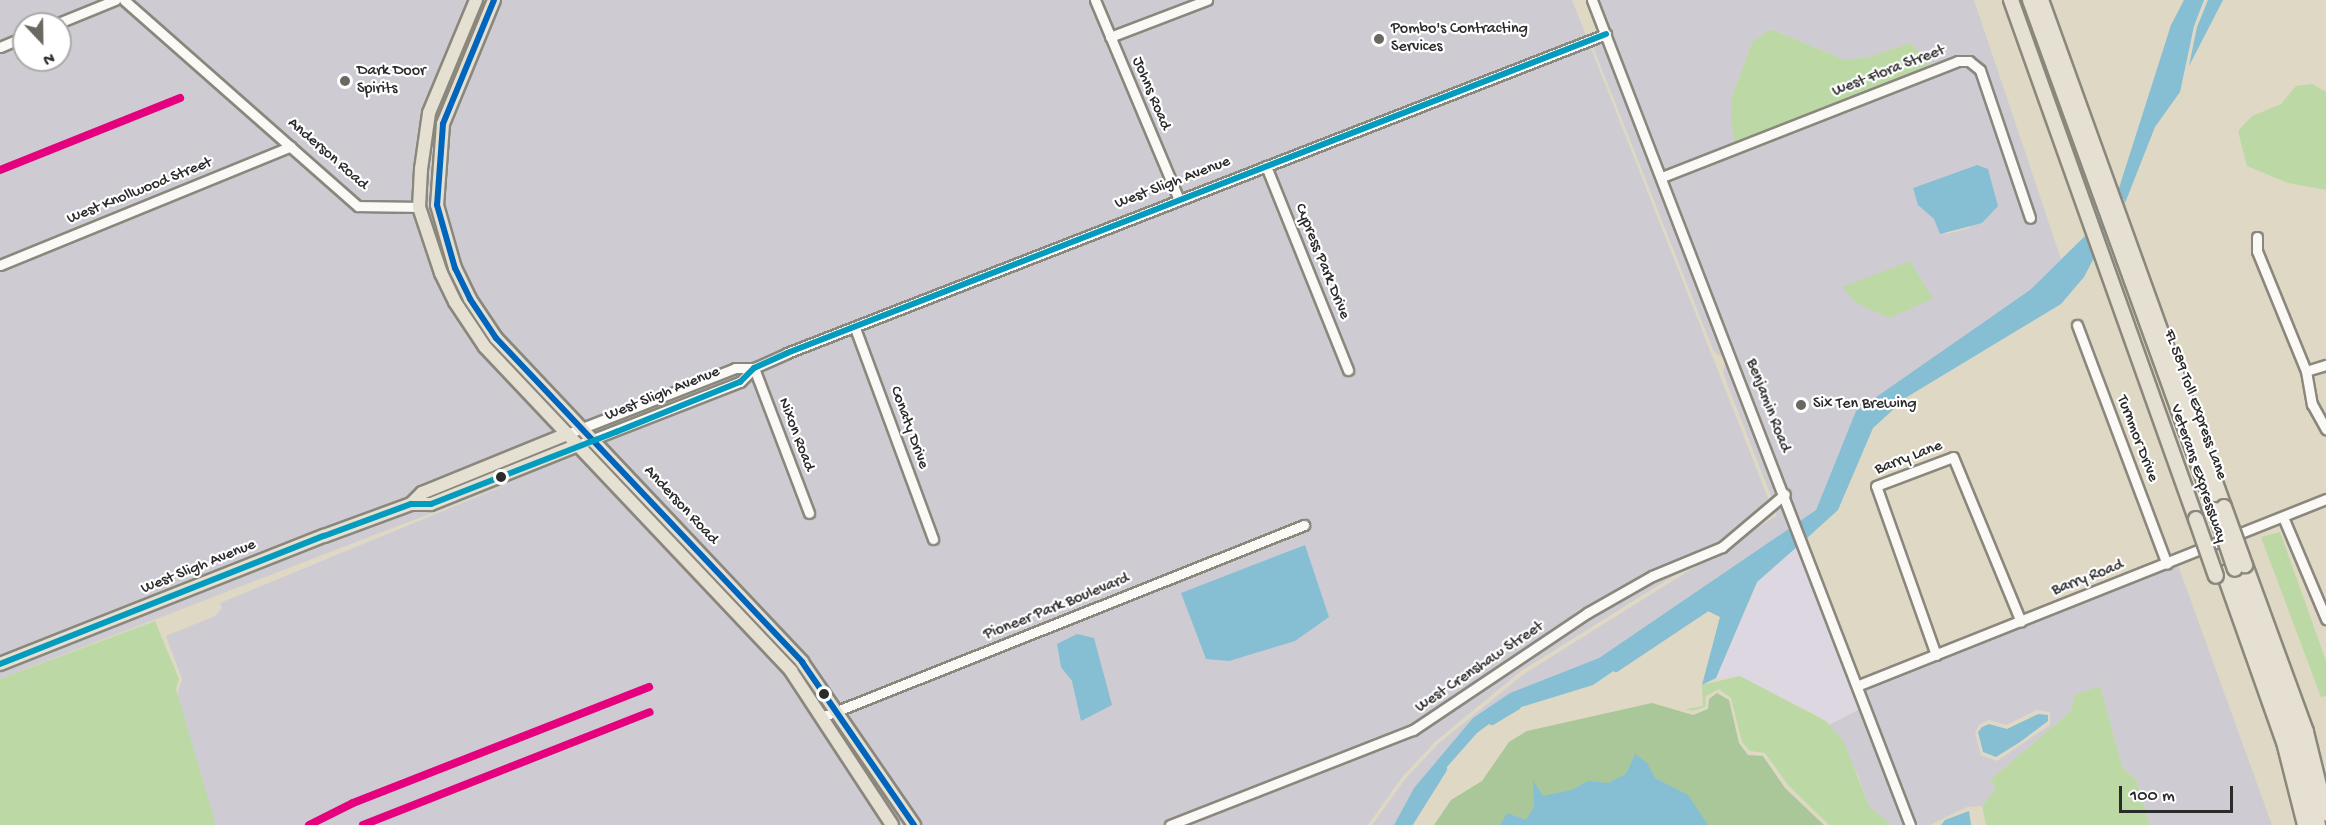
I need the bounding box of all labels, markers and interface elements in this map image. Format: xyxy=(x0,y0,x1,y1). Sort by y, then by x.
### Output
north arrow xyxy=(12,12,72,72)
place label: Pombo's Contracting Services xyxy=(1391,20,1528,58)
marker: Pombo's Contracting Services xyxy=(1372,32,1386,46)
street label: West Flora Street xyxy=(1830,42,1948,102)
text: N xyxy=(40,47,57,68)
street label: Johns Road xyxy=(1126,55,1174,133)
place label: Dark Door Spirits xyxy=(357,62,426,100)
marker: Dark Door Spirits xyxy=(338,74,352,88)
street label: Anderson Road xyxy=(283,115,371,195)
street label: West Sligh Avenue xyxy=(1113,153,1233,215)
street label: West Knollwood Street xyxy=(65,154,215,230)
street label: Cypress Park Drive xyxy=(1289,201,1353,323)
street label: FL 589 Toll Express Lane xyxy=(2158,327,2230,483)
street label: Benjamin Road xyxy=(1740,356,1794,456)
street label: West Sligh Avenue xyxy=(603,363,723,427)
street label: Conaty Drive xyxy=(884,384,932,472)
street label: Turnmor Drive xyxy=(2111,393,2161,485)
place label: Six Ten Brewing xyxy=(1813,395,1917,415)
street label: Nixon Road xyxy=(772,396,818,474)
marker: Six Ten Brewing xyxy=(1794,398,1808,412)
street label: Veterans Expressway xyxy=(2164,402,2230,546)
street label: Barry Lane xyxy=(1873,437,1945,481)
street label: Anderson Road xyxy=(639,463,721,549)
unlabelled marker xyxy=(495,471,507,483)
street label: West Sligh Avenue xyxy=(139,536,259,600)
street label: Barry Road xyxy=(2050,557,2126,601)
street label: Pioneer Park Boulevard xyxy=(981,570,1133,646)
street label: West Crenshaw Street xyxy=(1412,618,1548,718)
unlabelled marker xyxy=(818,688,830,700)
scale bar xyxy=(2122,774,2236,812)
text: 100 m xyxy=(2130,786,2175,807)

